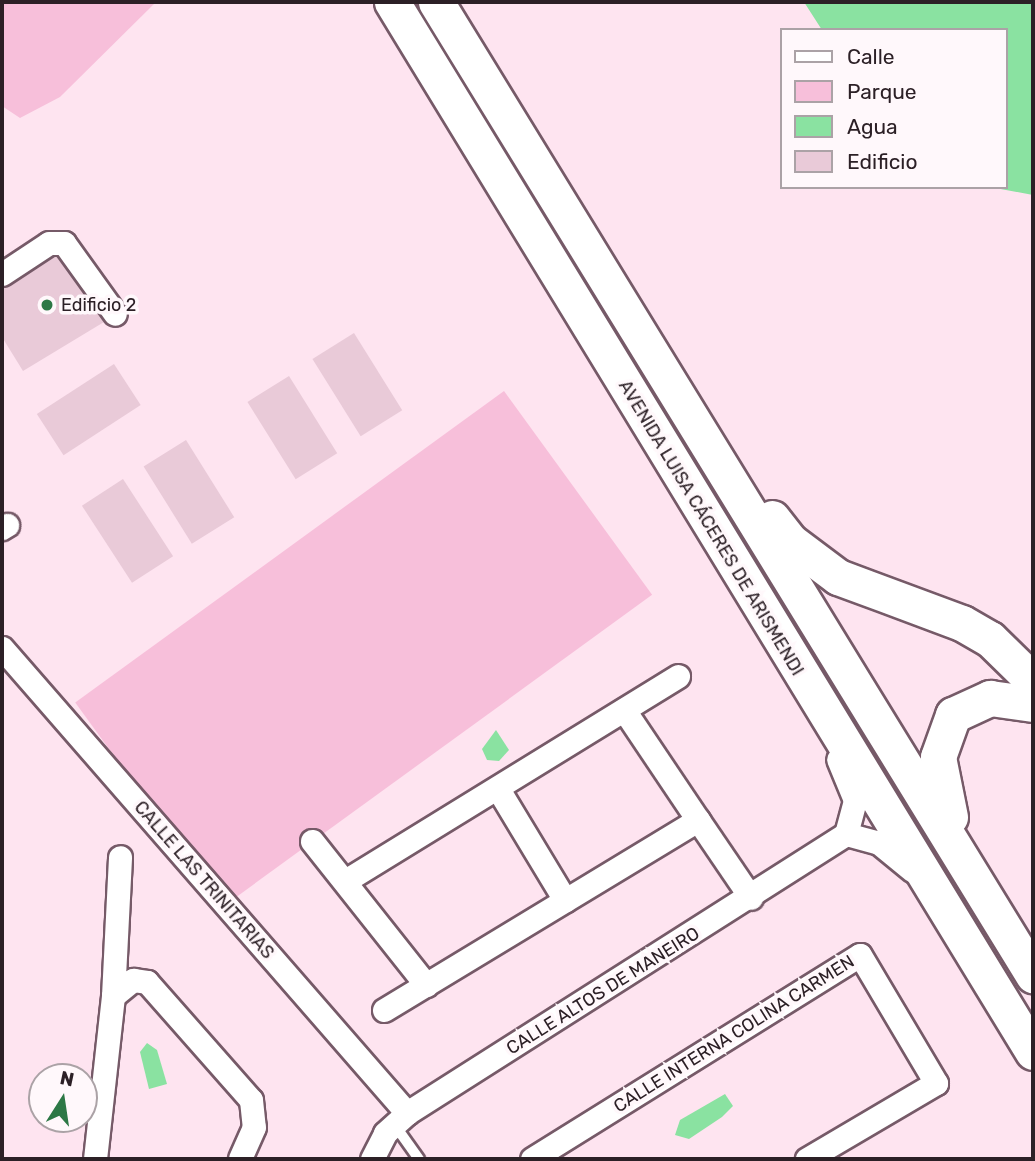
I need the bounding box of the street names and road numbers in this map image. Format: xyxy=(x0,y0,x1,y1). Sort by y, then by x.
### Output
street label: AVENIDA LUISA CÁCERES DE ARISMENDI xyxy=(614,376,808,680)
street label: CALLE LAS TRINITARIAS xyxy=(129,796,279,964)
street label: CALLE ALTOS DE MANEIRO xyxy=(502,923,704,1059)
street label: CALLE INTERNA COLINA CARMEN xyxy=(609,950,859,1118)

